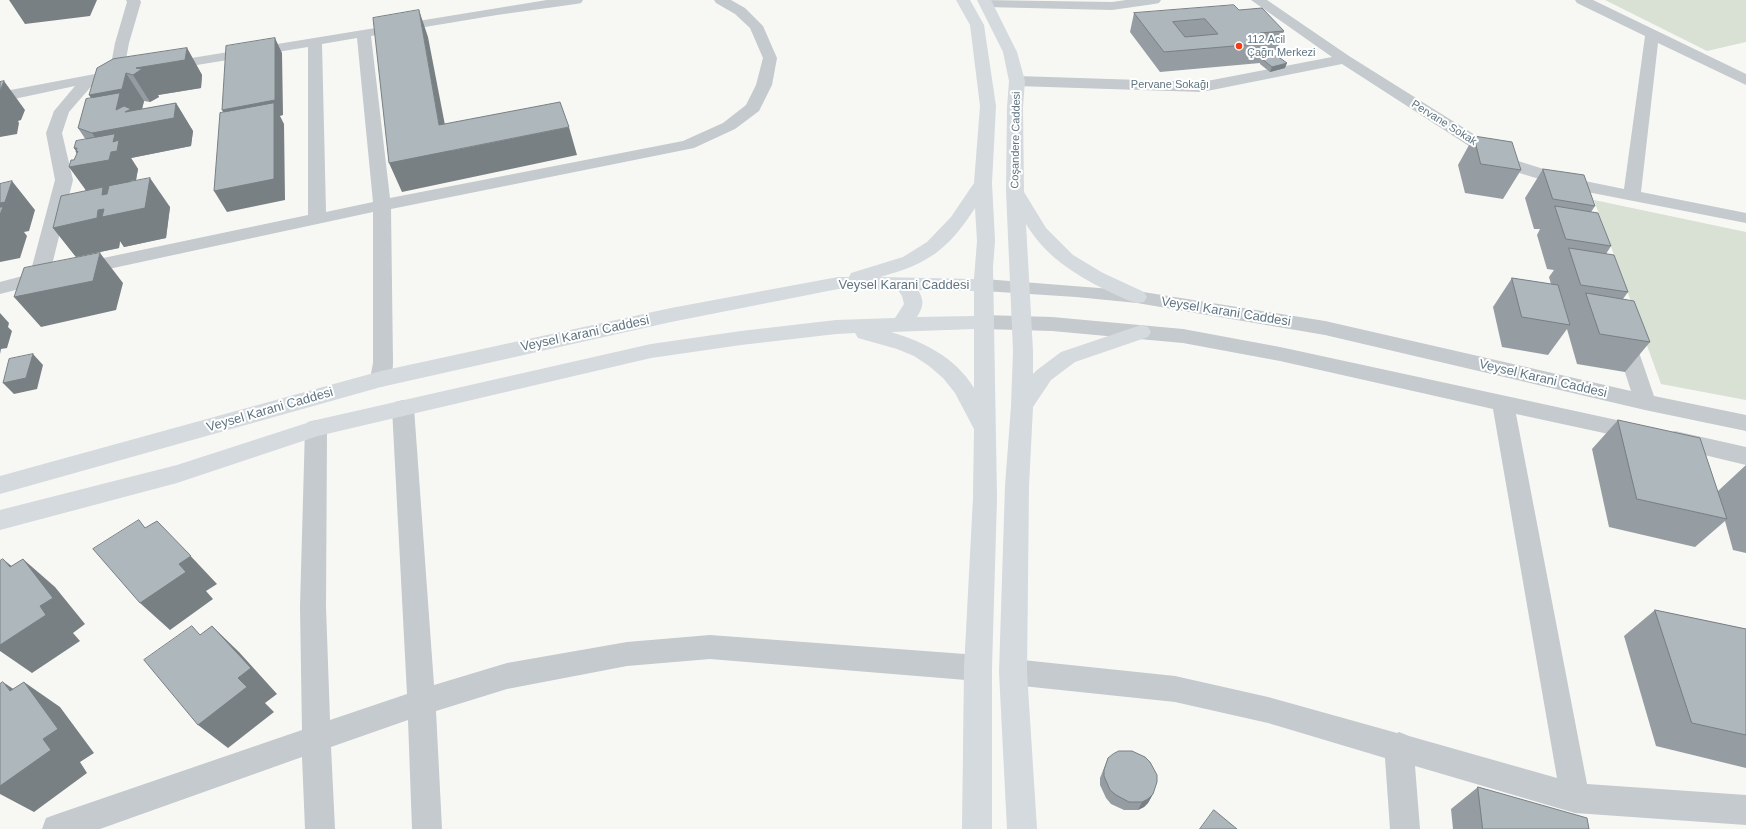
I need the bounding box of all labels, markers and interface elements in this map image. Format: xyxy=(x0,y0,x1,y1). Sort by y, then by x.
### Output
place label: 112 Acil Çağrı Merkezi xyxy=(1247,33,1315,59)
marker: 112 Acil Çağrı Merkezi xyxy=(1234,41,1244,51)
street label: Pervane Sokağı xyxy=(1131,78,1209,92)
street label: Coşandere Caddesi xyxy=(1009,91,1023,189)
street label: Pervane Sokak xyxy=(1409,98,1479,148)
street label: Veysel Karani Caddesi xyxy=(839,277,969,293)
street label: Veysel Karani Caddesi xyxy=(1160,294,1292,330)
street label: Veysel Karani Caddesi xyxy=(519,313,651,355)
street label: Veysel Karani Caddesi xyxy=(1478,357,1608,401)
street label: Veysel Karani Caddesi xyxy=(205,384,335,436)

